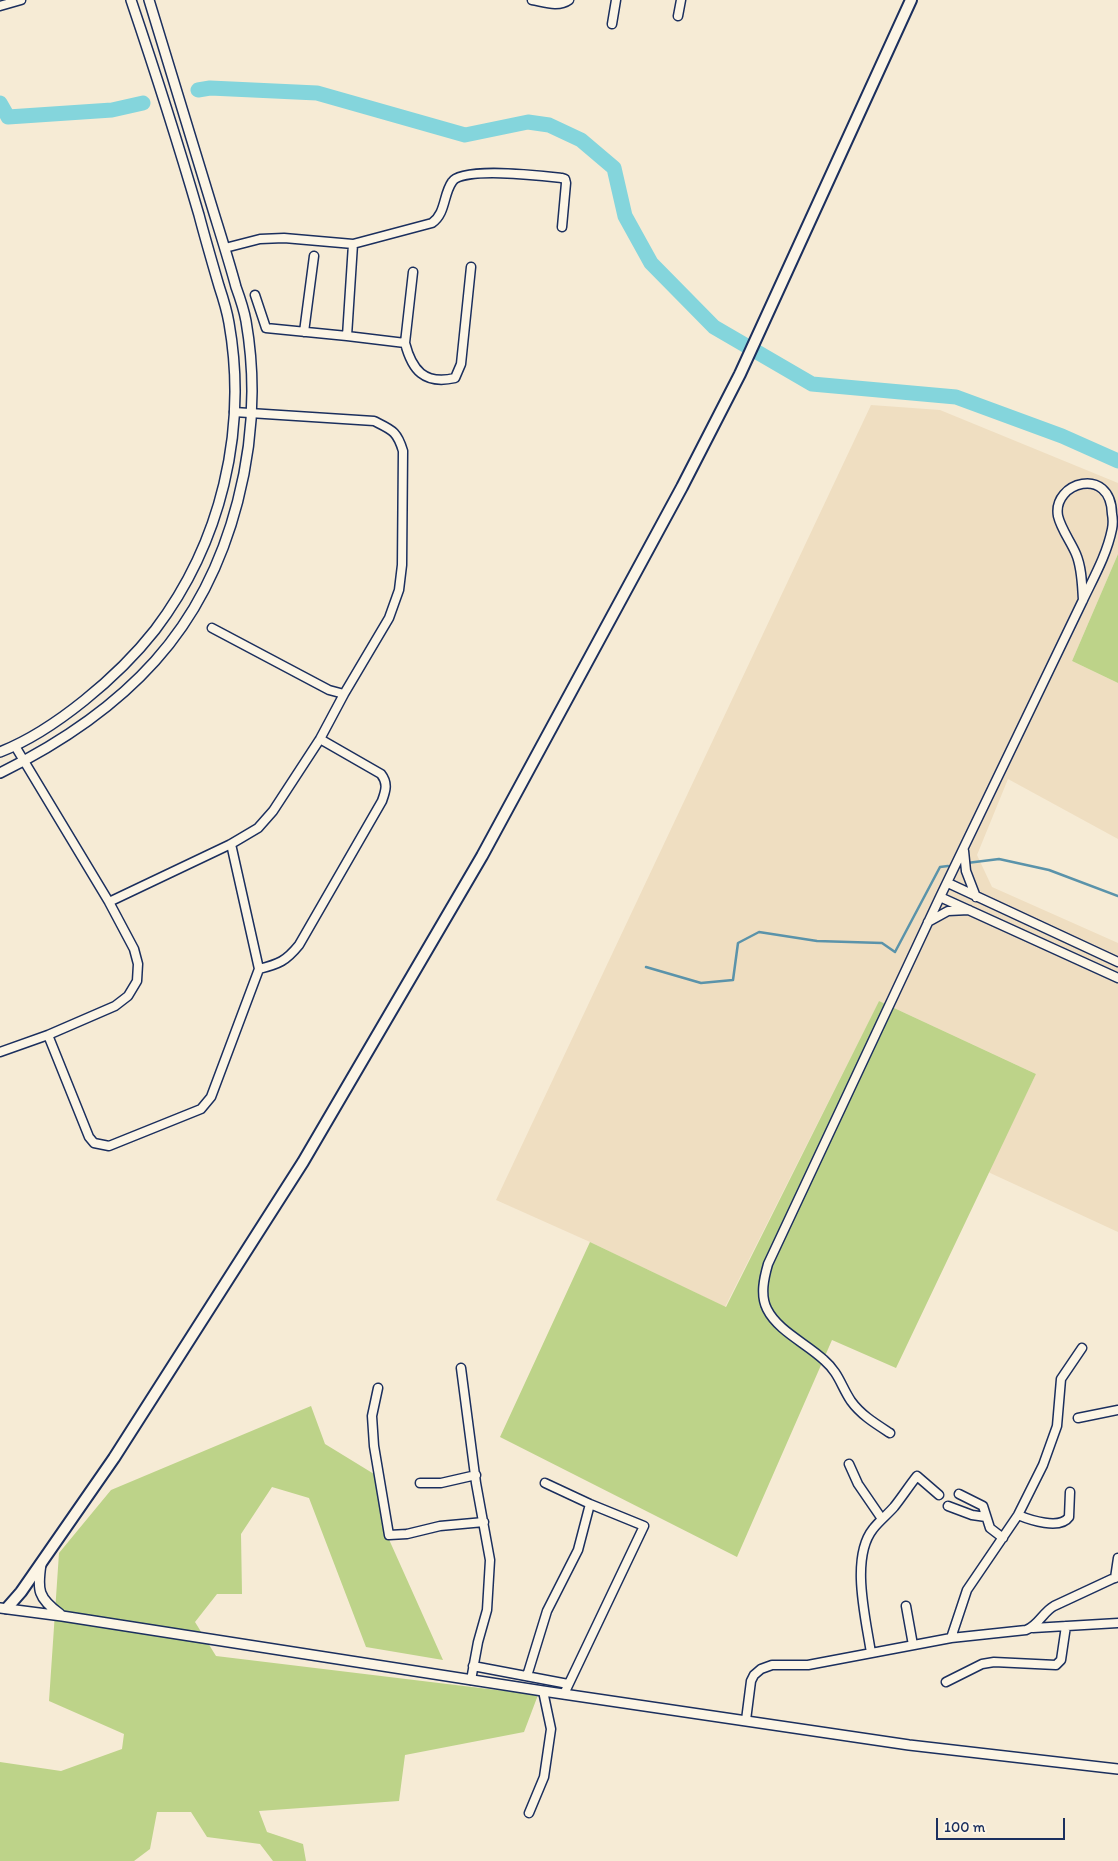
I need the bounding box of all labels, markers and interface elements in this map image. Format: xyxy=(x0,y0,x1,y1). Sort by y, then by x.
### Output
scale bar xyxy=(938,1808,1067,1840)
text: 100 m xyxy=(944,1818,985,1836)

